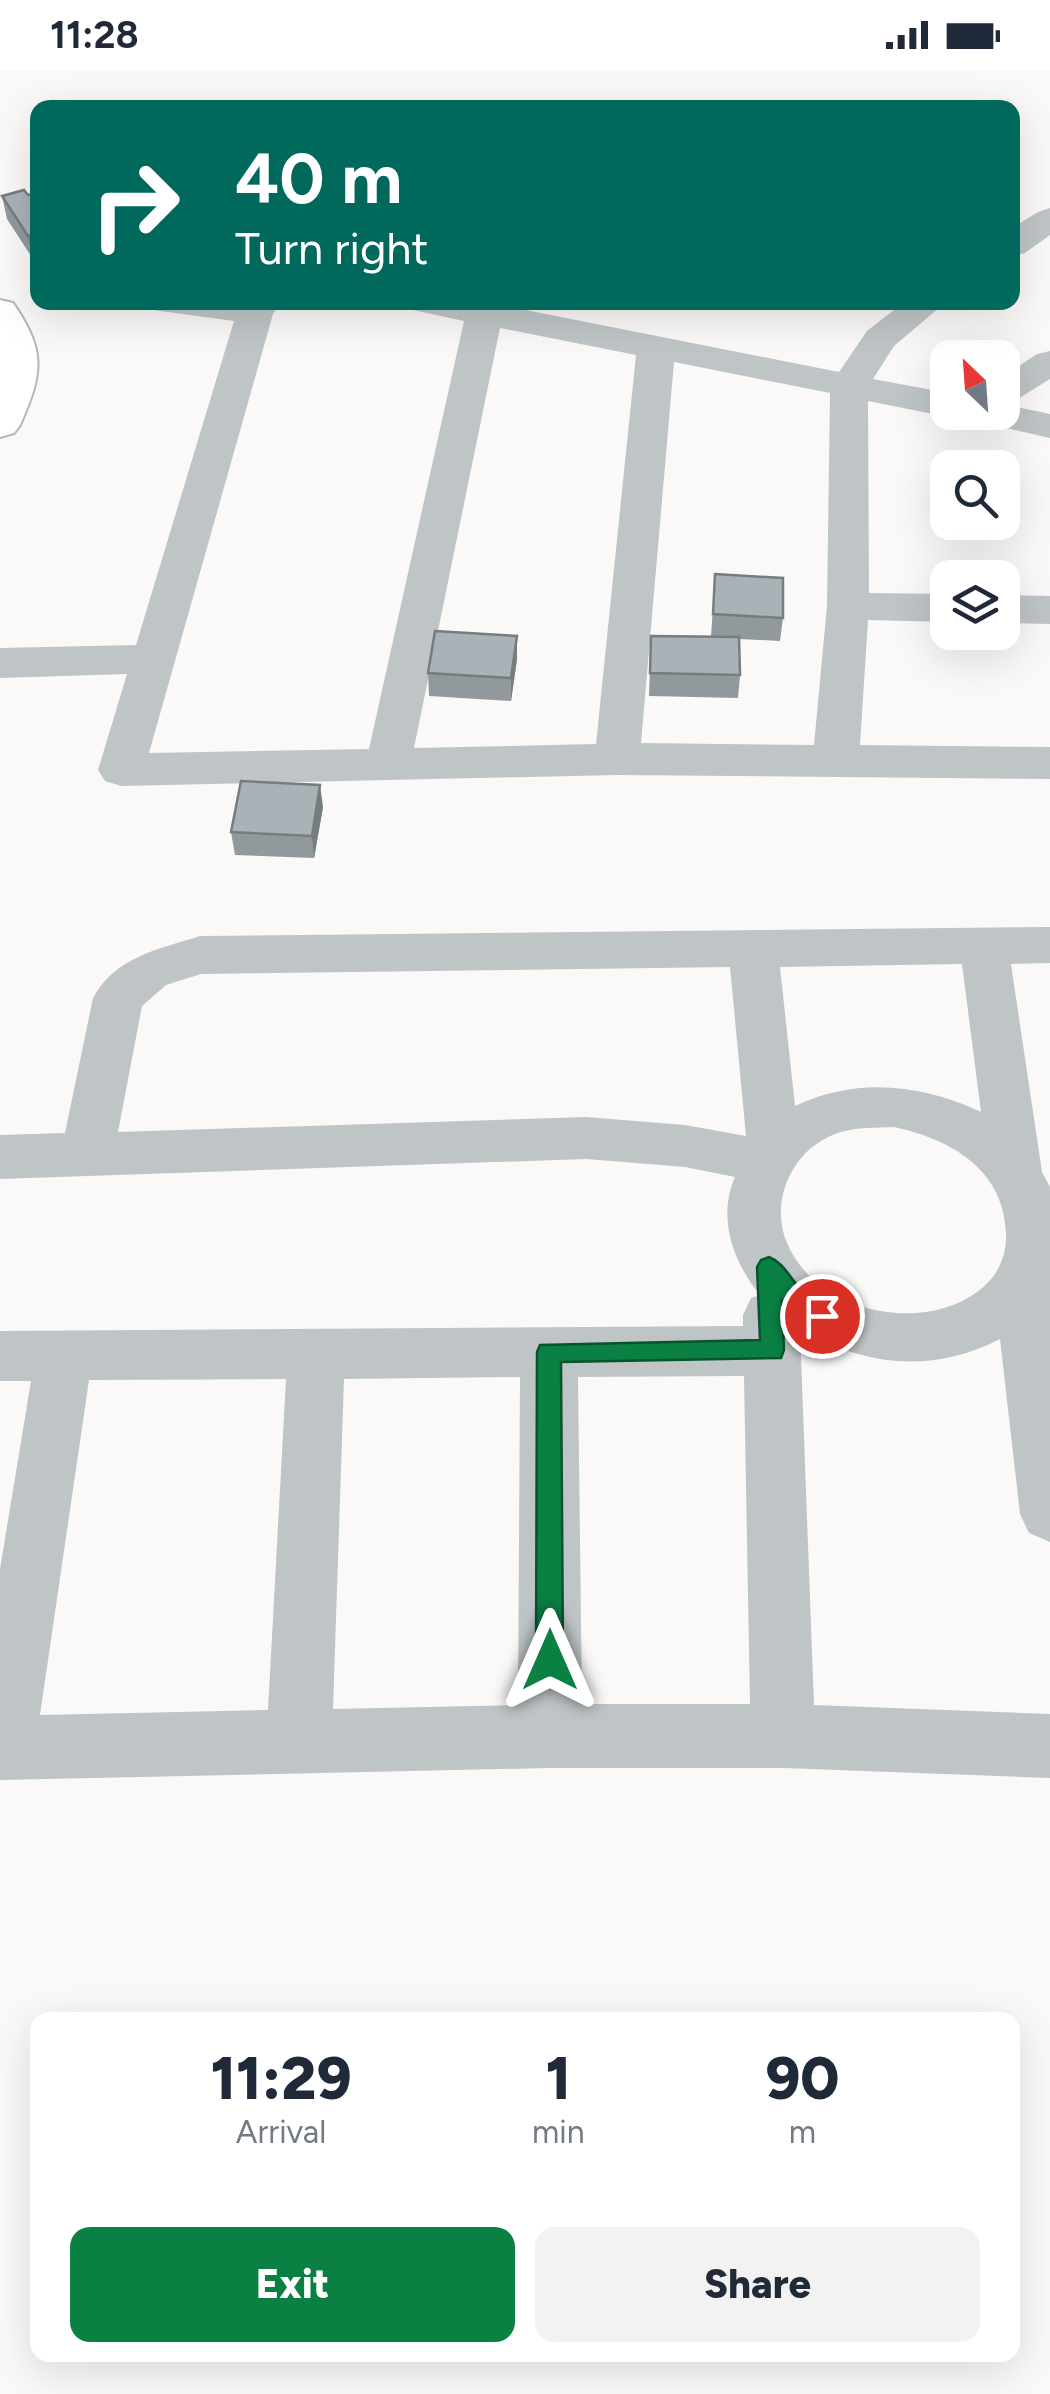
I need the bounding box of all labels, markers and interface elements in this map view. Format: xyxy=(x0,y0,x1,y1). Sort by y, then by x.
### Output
text: 11:28 xyxy=(50,12,139,58)
text: 40 m xyxy=(235,136,402,221)
icon: right xyxy=(70,140,200,270)
text: Turn right xyxy=(235,221,428,275)
north arrow xyxy=(930,340,1020,430)
map controls xyxy=(930,340,1020,650)
button: search xyxy=(930,450,1020,540)
button: layers xyxy=(930,560,1020,650)
pin xyxy=(780,1274,865,1359)
icon: arrive xyxy=(795,1289,850,1344)
position arrow xyxy=(498,1608,602,1712)
text: 11:29 xyxy=(211,2042,352,2114)
text: 1 xyxy=(546,2042,571,2114)
text: 90 xyxy=(765,2042,839,2114)
text: Arrival xyxy=(236,2113,326,2151)
text: min xyxy=(532,2113,585,2151)
text: m xyxy=(789,2113,816,2151)
button: Exit xyxy=(70,2227,515,2342)
button: Share xyxy=(535,2227,980,2342)

